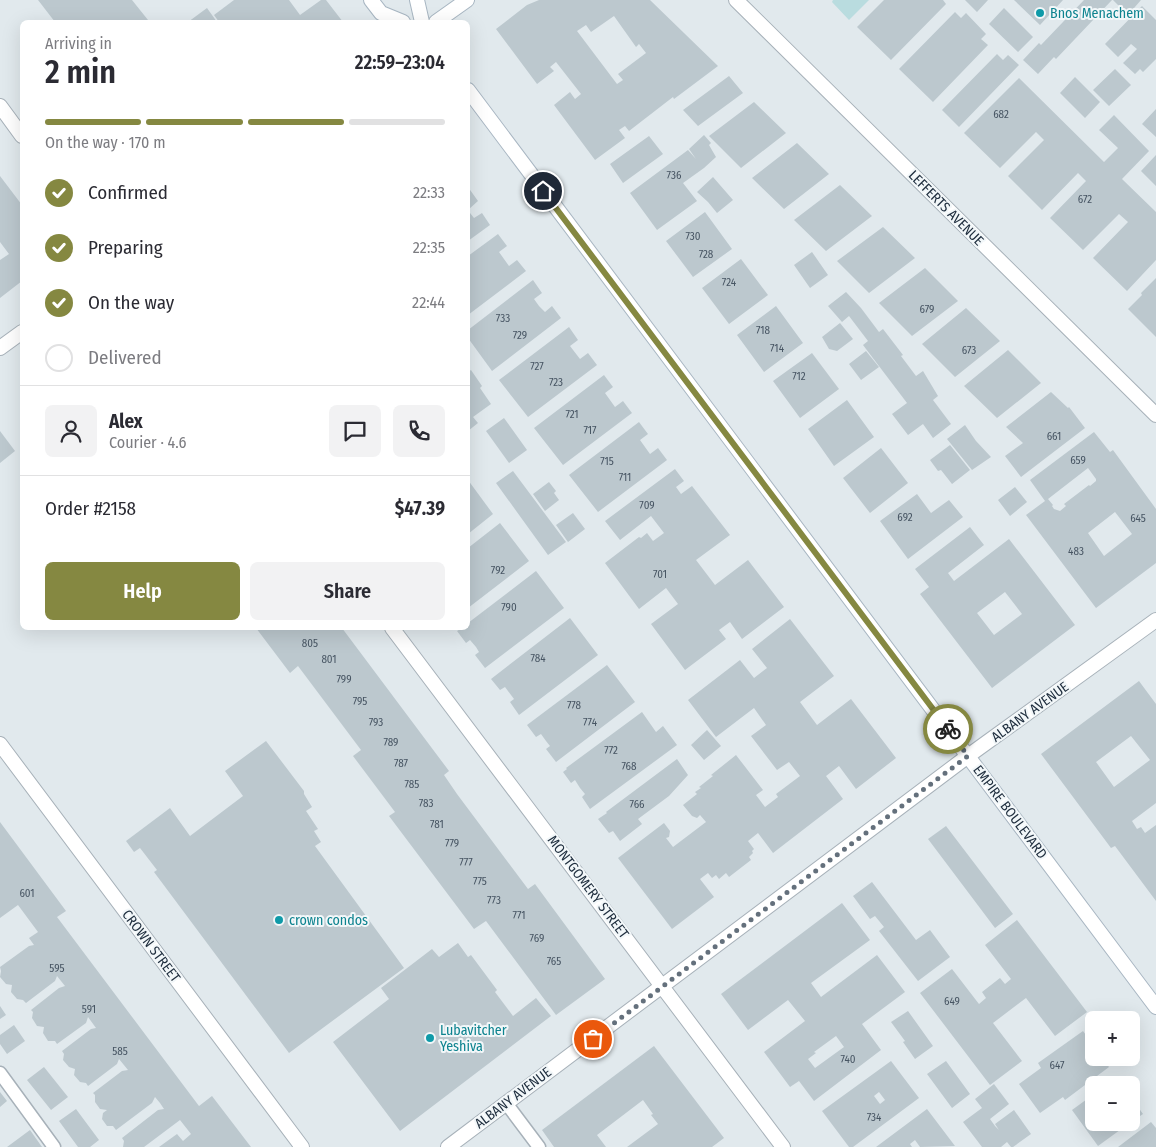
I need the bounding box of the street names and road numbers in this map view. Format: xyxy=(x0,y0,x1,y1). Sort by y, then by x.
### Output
street label: LEFFERTS AVENUE xyxy=(905,167,988,250)
street label: ALBANY AVENUE xyxy=(988,678,1072,746)
street label: EMPIRE BOULEVARD xyxy=(969,762,1051,862)
street label: MONTGOMERY STREET xyxy=(544,832,632,942)
street label: CROWN STREET xyxy=(118,907,184,986)
street label: ALBANY AVENUE xyxy=(471,1063,555,1132)

